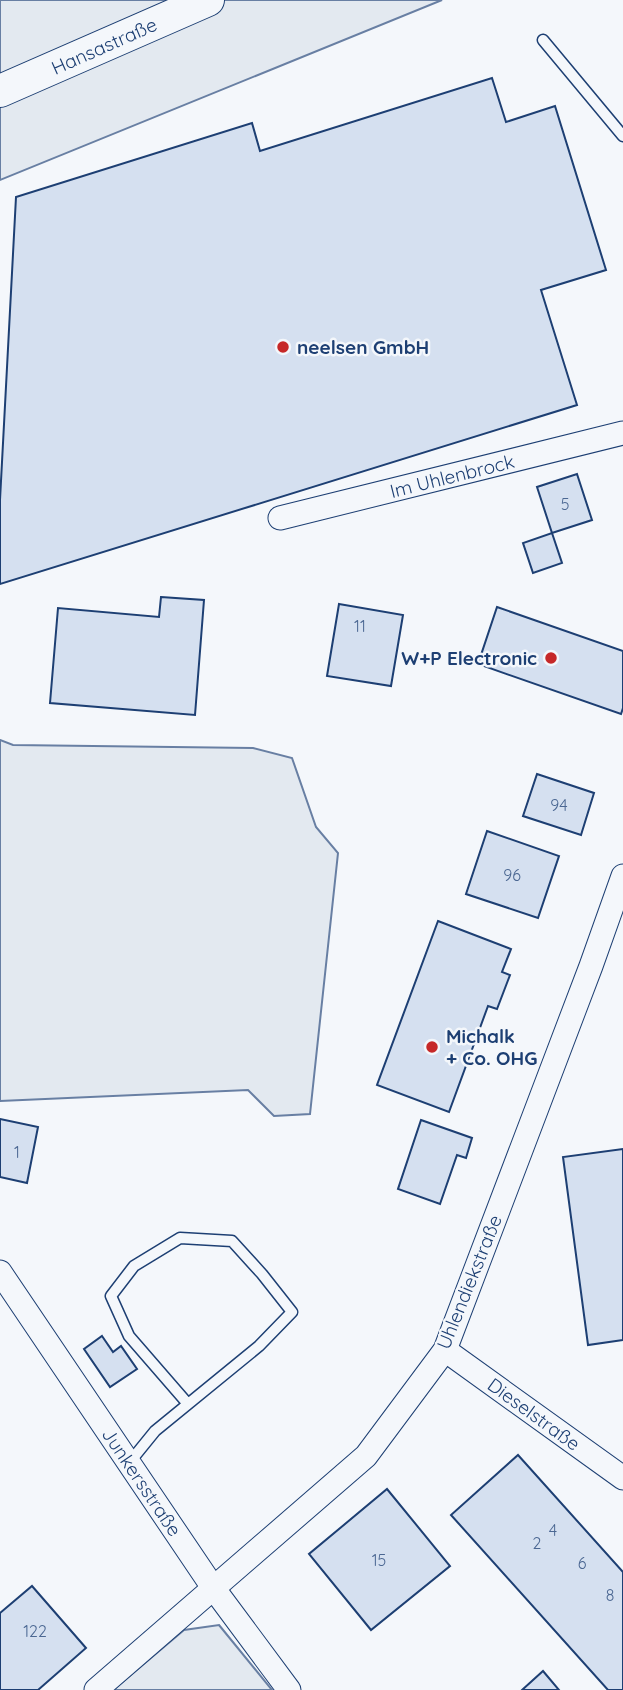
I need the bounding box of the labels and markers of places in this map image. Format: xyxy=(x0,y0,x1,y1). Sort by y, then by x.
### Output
place label: neelsen GmbH xyxy=(297,335,429,359)
marker: neelsen GmbH xyxy=(275,339,291,355)
place label: W+P Electronic xyxy=(401,646,537,670)
marker: W+P Electronic xyxy=(543,650,559,666)
place label: Michalk + Co. OHG xyxy=(446,1024,537,1070)
marker: Michalk + Co. OHG xyxy=(424,1039,440,1055)

